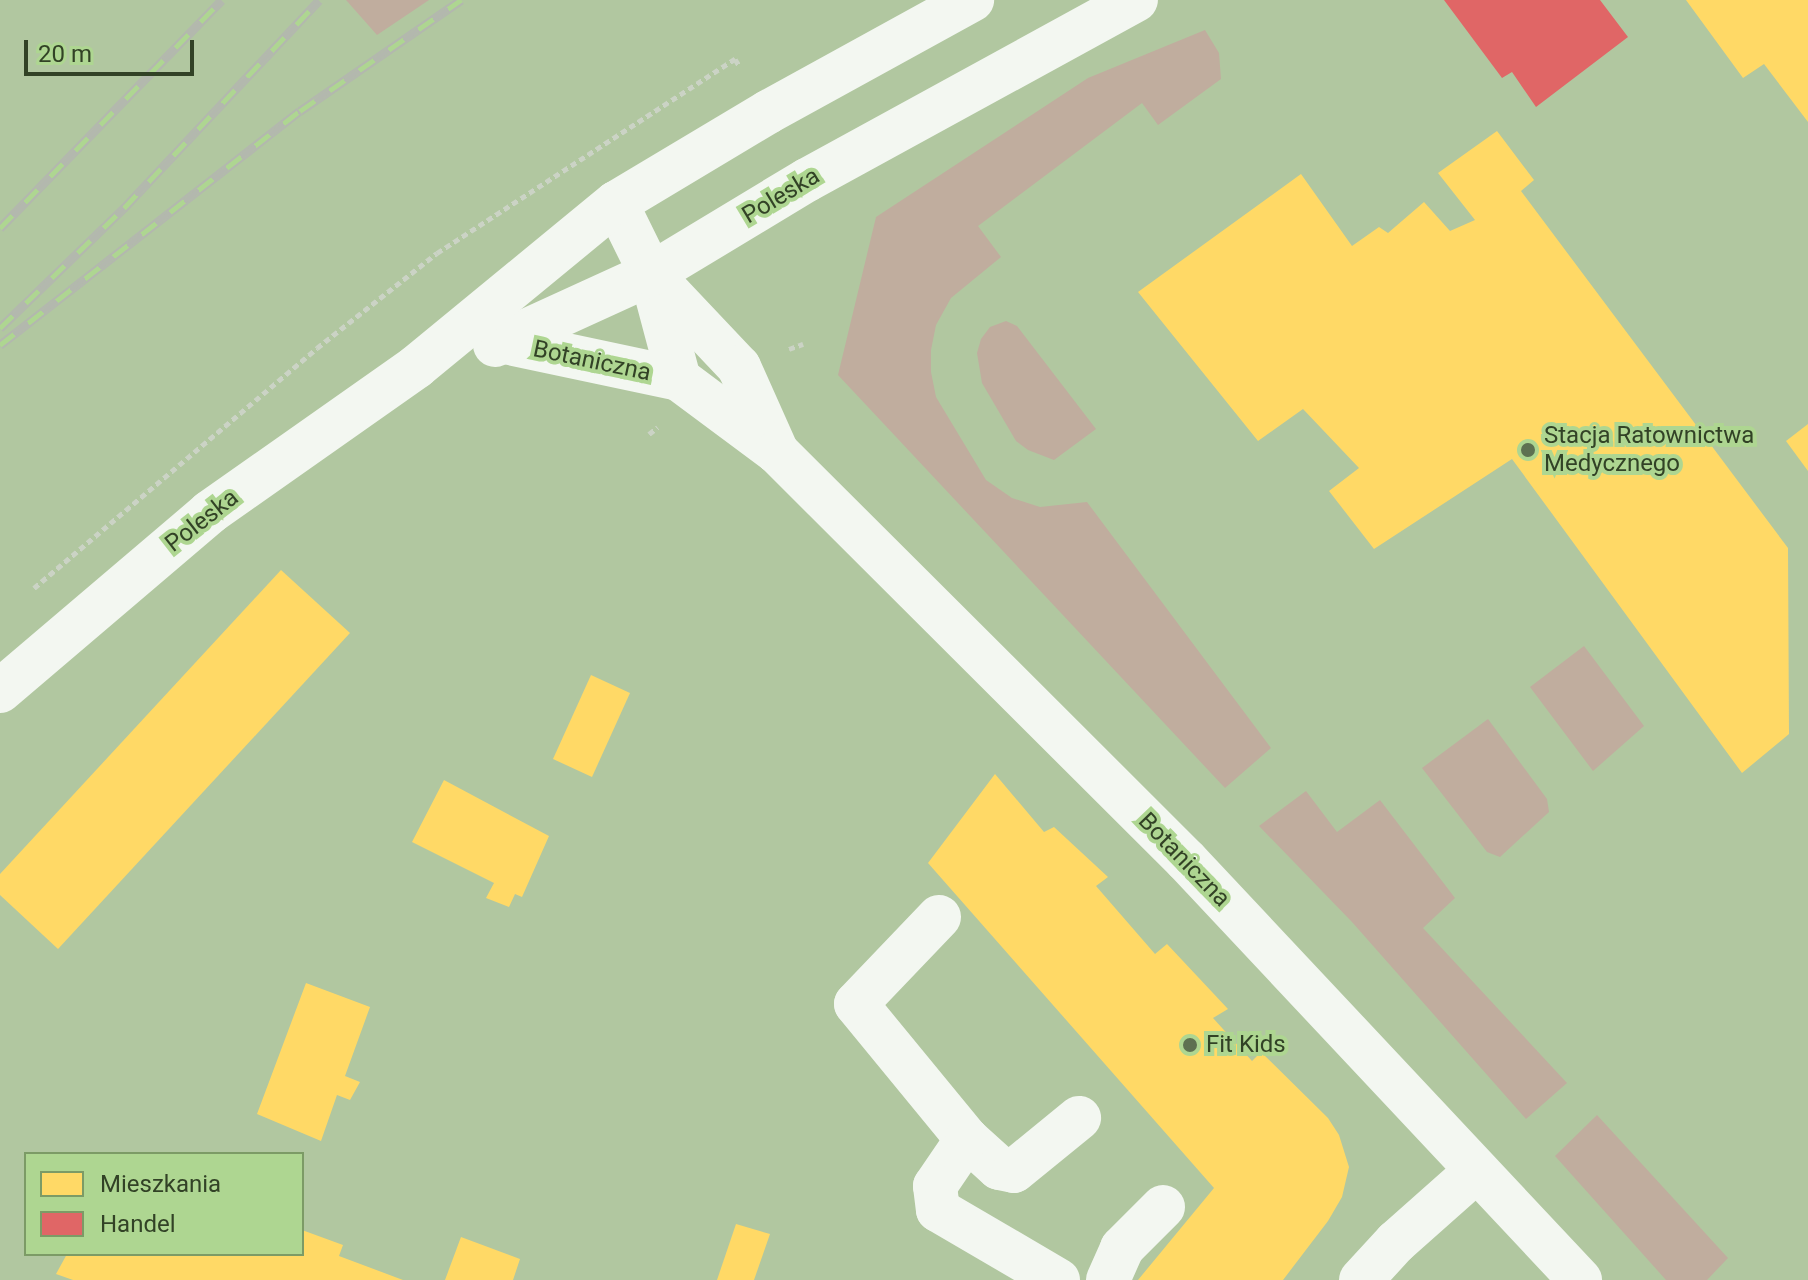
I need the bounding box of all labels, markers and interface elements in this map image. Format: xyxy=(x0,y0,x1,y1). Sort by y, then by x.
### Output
scale bar xyxy=(28,24,198,74)
text: 20 m xyxy=(38,40,92,68)
street label: Poleska xyxy=(737,162,825,230)
street label: Botaniczna xyxy=(531,335,653,387)
place label: Stacja Ratownictwa Medycznego xyxy=(1544,422,1754,478)
marker: Stacja Ratownictwa Medycznego xyxy=(1519,441,1537,459)
street label: Poleska xyxy=(160,484,244,558)
street label: Botaniczna xyxy=(1132,807,1236,913)
place label: Fit Kids xyxy=(1206,1031,1286,1059)
marker: Fit Kids xyxy=(1181,1036,1199,1054)
legend xyxy=(24,1152,304,1256)
text: Mieszkania xyxy=(100,1170,221,1198)
text: Handel xyxy=(100,1210,176,1238)

